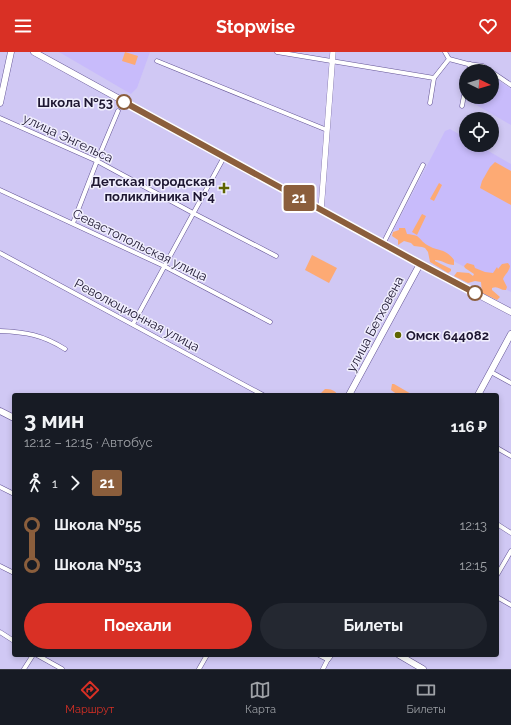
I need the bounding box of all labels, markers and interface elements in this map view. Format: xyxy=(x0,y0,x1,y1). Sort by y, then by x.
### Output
icon: menu xyxy=(12,15,34,37)
icon: heart xyxy=(477,15,499,37)
text: Stopwise xyxy=(216,16,295,37)
north arrow xyxy=(459,64,499,104)
map controls xyxy=(459,64,499,152)
marker: Школа №53 xyxy=(116,94,132,110)
place label: Школа №53 xyxy=(37,95,113,110)
street label: улица Энгельса xyxy=(21,111,115,165)
button: locate xyxy=(459,112,499,152)
place label: Детская городская поликлиника №4 xyxy=(91,174,215,204)
marker: Детская городская поликлиника №4 xyxy=(218,182,230,194)
line badge: 21 xyxy=(281,185,317,211)
text: 21 xyxy=(292,190,306,206)
street label: Севастопольская улица xyxy=(70,206,210,284)
street label: улица Бетховена xyxy=(344,274,406,374)
street label: Революционная улица xyxy=(72,276,202,354)
unlabelled marker xyxy=(467,285,483,301)
place label: Омск 644082 xyxy=(406,328,489,343)
marker: Омск 644082 xyxy=(393,330,403,340)
text: 3 мин xyxy=(24,407,84,433)
text: 116 ₽ xyxy=(451,418,487,436)
text: 12:12 – 12:15 · Автобус xyxy=(24,435,153,450)
icon: walk xyxy=(24,472,46,494)
icon: forward xyxy=(64,472,86,494)
text: 21 xyxy=(100,475,114,491)
text: 1 xyxy=(52,476,58,491)
text: Школа №55 xyxy=(54,516,141,534)
text: 12:13 xyxy=(460,518,487,533)
text: Школа №53 xyxy=(54,556,141,574)
text: 12:15 xyxy=(460,558,487,573)
button: Поехали xyxy=(24,603,252,649)
button: Билеты xyxy=(260,603,487,649)
tab: Маршрут xyxy=(65,679,114,716)
tab: Карта xyxy=(245,679,276,716)
tab: Билеты xyxy=(407,679,446,716)

